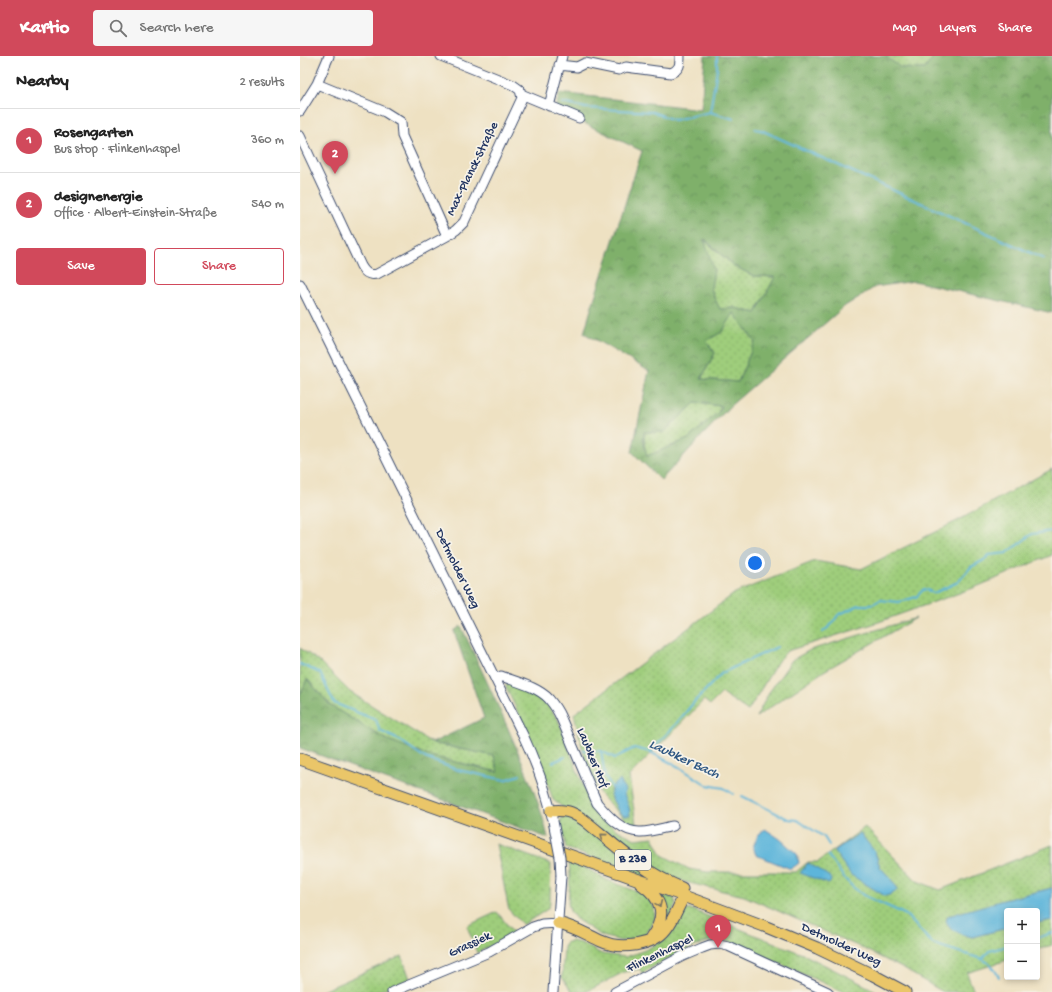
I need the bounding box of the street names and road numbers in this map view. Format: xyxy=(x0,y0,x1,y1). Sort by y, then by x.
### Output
street label: Max-Planck-Straße xyxy=(444,119,502,218)
street label: Detmolder Weg xyxy=(431,526,483,611)
street label: Laubker Hof xyxy=(573,726,612,791)
road number: B 238 xyxy=(615,850,651,870)
street label: Detmolder Weg xyxy=(798,920,883,970)
street label: Grassiek xyxy=(446,928,495,961)
street label: Flinkenhaspel xyxy=(623,931,696,977)

